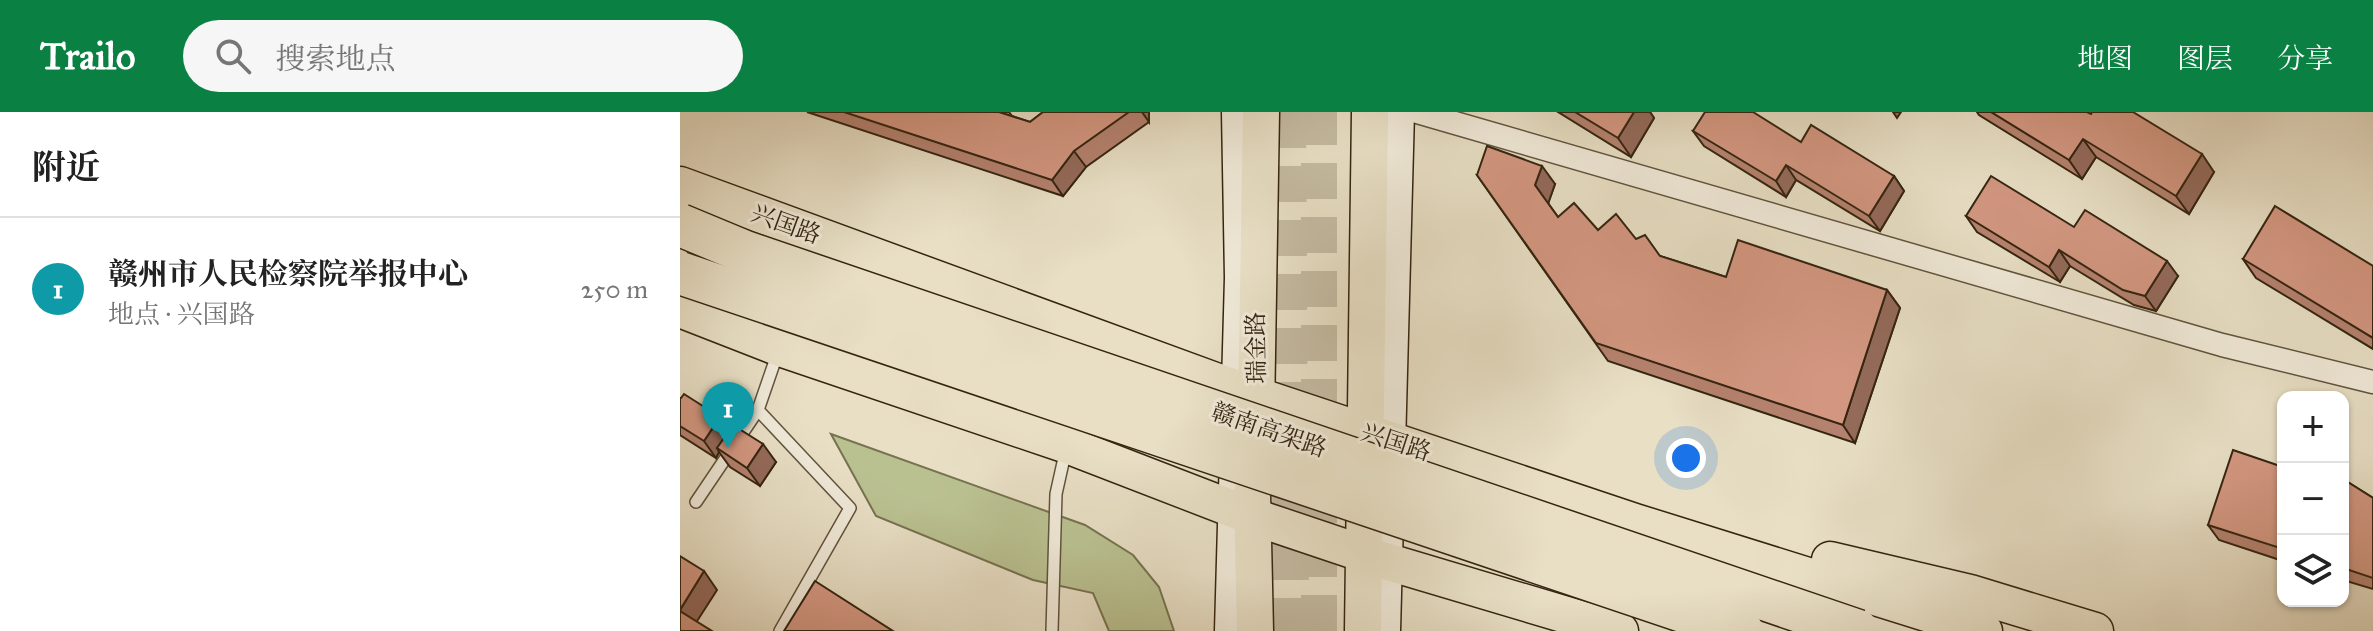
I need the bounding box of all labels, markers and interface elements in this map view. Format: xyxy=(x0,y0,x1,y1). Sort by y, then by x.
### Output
search box xyxy=(183,20,743,92)
text: Trailo xyxy=(40,33,135,79)
icon: search xyxy=(211,34,255,78)
text: 搜索地点 xyxy=(275,41,395,77)
text: 地图 xyxy=(2077,41,2133,76)
text: 图层 xyxy=(2177,41,2233,76)
text: 分享 xyxy=(2277,41,2333,76)
text: 附近 xyxy=(32,147,100,188)
street label: 兴国路 xyxy=(747,198,825,250)
text: 赣州市人民检察院举报中心 xyxy=(108,256,468,292)
text: 1 xyxy=(53,273,63,305)
text: 250 m xyxy=(581,273,648,305)
text: 地点 · 兴国路 xyxy=(108,298,255,330)
street label: 瑞金路 xyxy=(1240,312,1272,384)
pin: 1 xyxy=(702,382,754,448)
map controls xyxy=(2277,391,2349,607)
button: + xyxy=(2277,391,2349,463)
street label: 赣南高架路 xyxy=(1207,396,1331,464)
street label: 兴国路 xyxy=(1357,417,1435,467)
your location xyxy=(1666,438,1706,478)
button: − xyxy=(2277,463,2349,535)
button: layers xyxy=(2277,535,2349,607)

